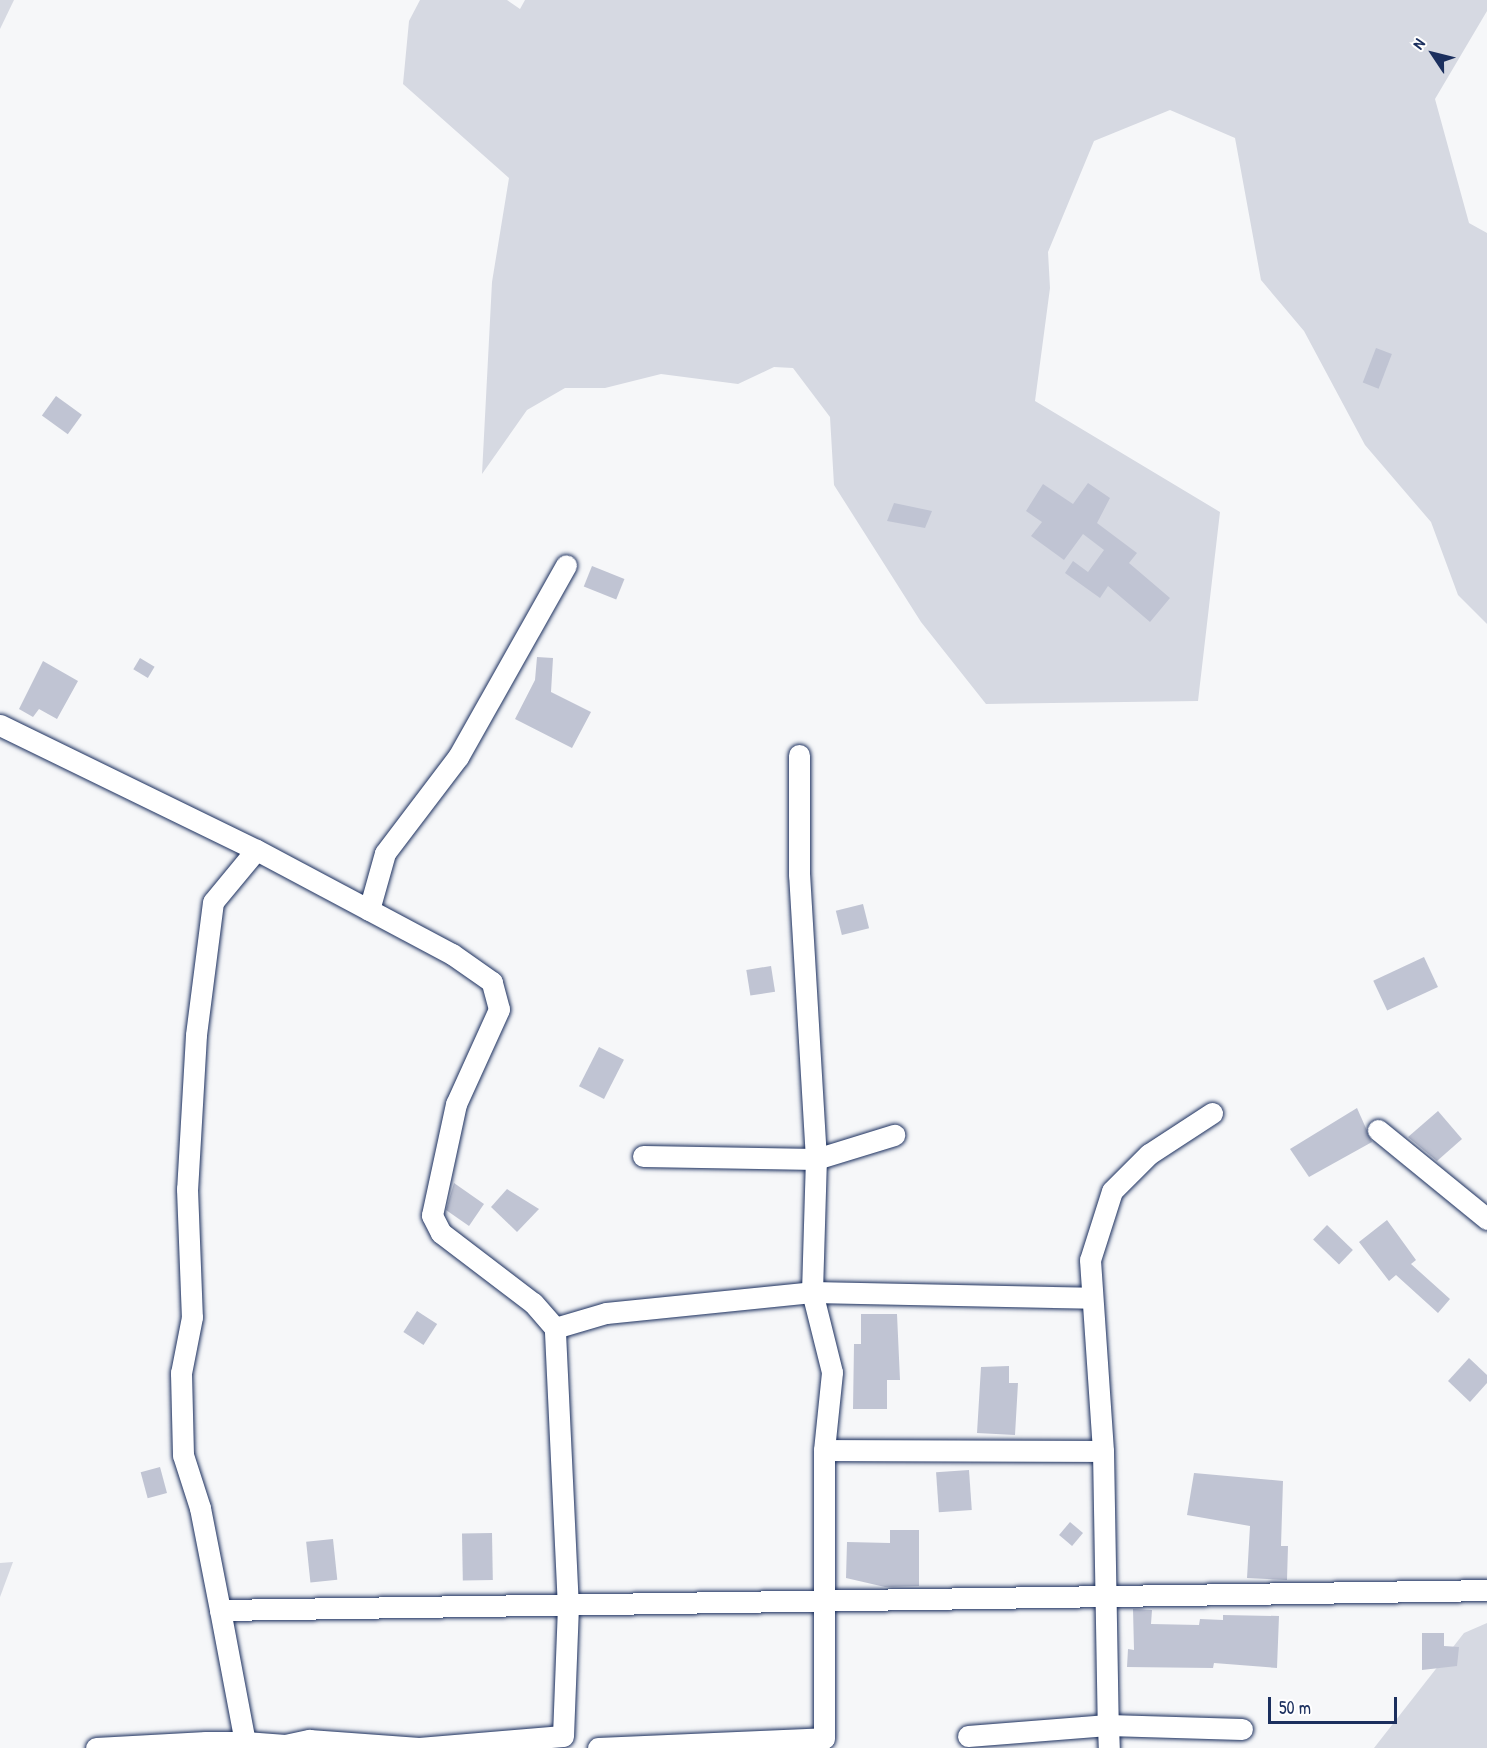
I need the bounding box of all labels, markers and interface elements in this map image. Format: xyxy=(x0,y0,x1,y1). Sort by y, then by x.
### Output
north arrow xyxy=(1403,24,1463,84)
text: N xyxy=(1407,34,1430,53)
scale bar xyxy=(1271,1685,1400,1723)
text: 50 m xyxy=(1279,1695,1311,1720)

